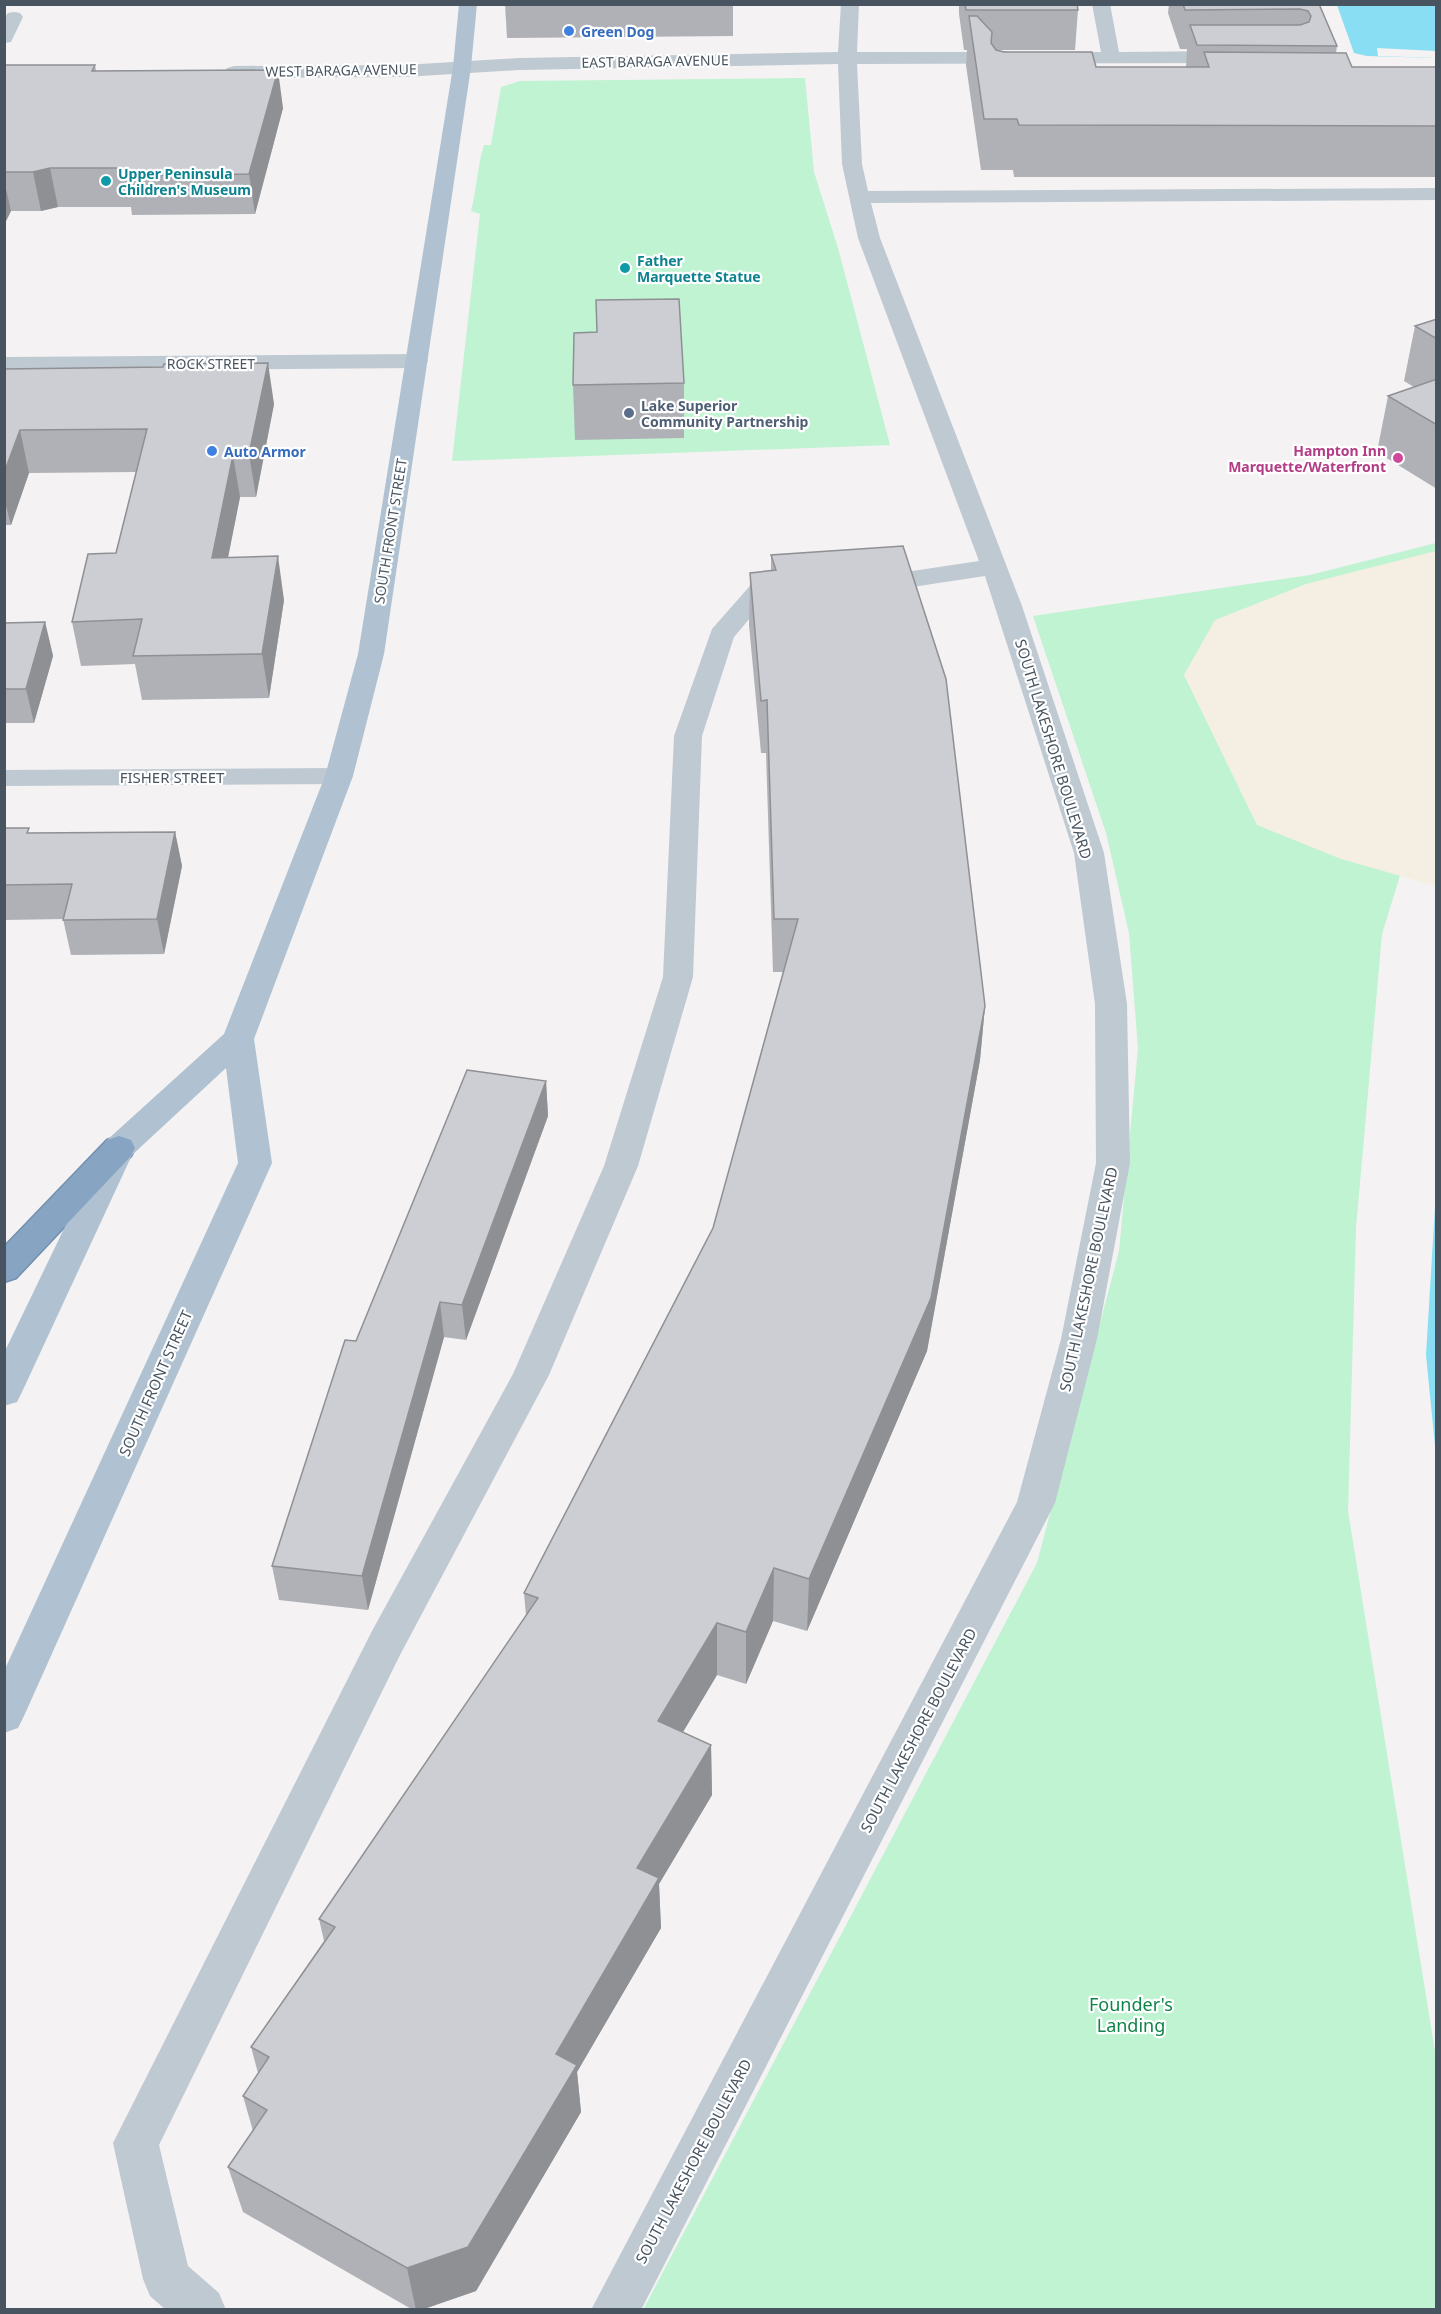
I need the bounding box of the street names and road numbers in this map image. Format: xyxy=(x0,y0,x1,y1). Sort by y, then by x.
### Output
street label: EAST BARAGA AVENUE xyxy=(581,50,729,72)
street label: WEST BARAGA AVENUE xyxy=(265,59,417,81)
street label: ROCK STREET xyxy=(167,354,255,373)
street label: SOUTH FRONT STREET xyxy=(369,457,411,605)
street label: SOUTH LAKESHORE BOULEVARD xyxy=(1011,637,1097,861)
street label: FISHER STREET xyxy=(120,767,225,787)
street label: SOUTH LAKESHORE BOULEVARD xyxy=(1054,1165,1122,1393)
street label: SOUTH FRONT STREET xyxy=(114,1306,196,1459)
street label: SOUTH LAKESHORE BOULEVARD xyxy=(855,1624,981,1836)
street label: SOUTH LAKESHORE BOULEVARD xyxy=(630,2055,756,2267)

